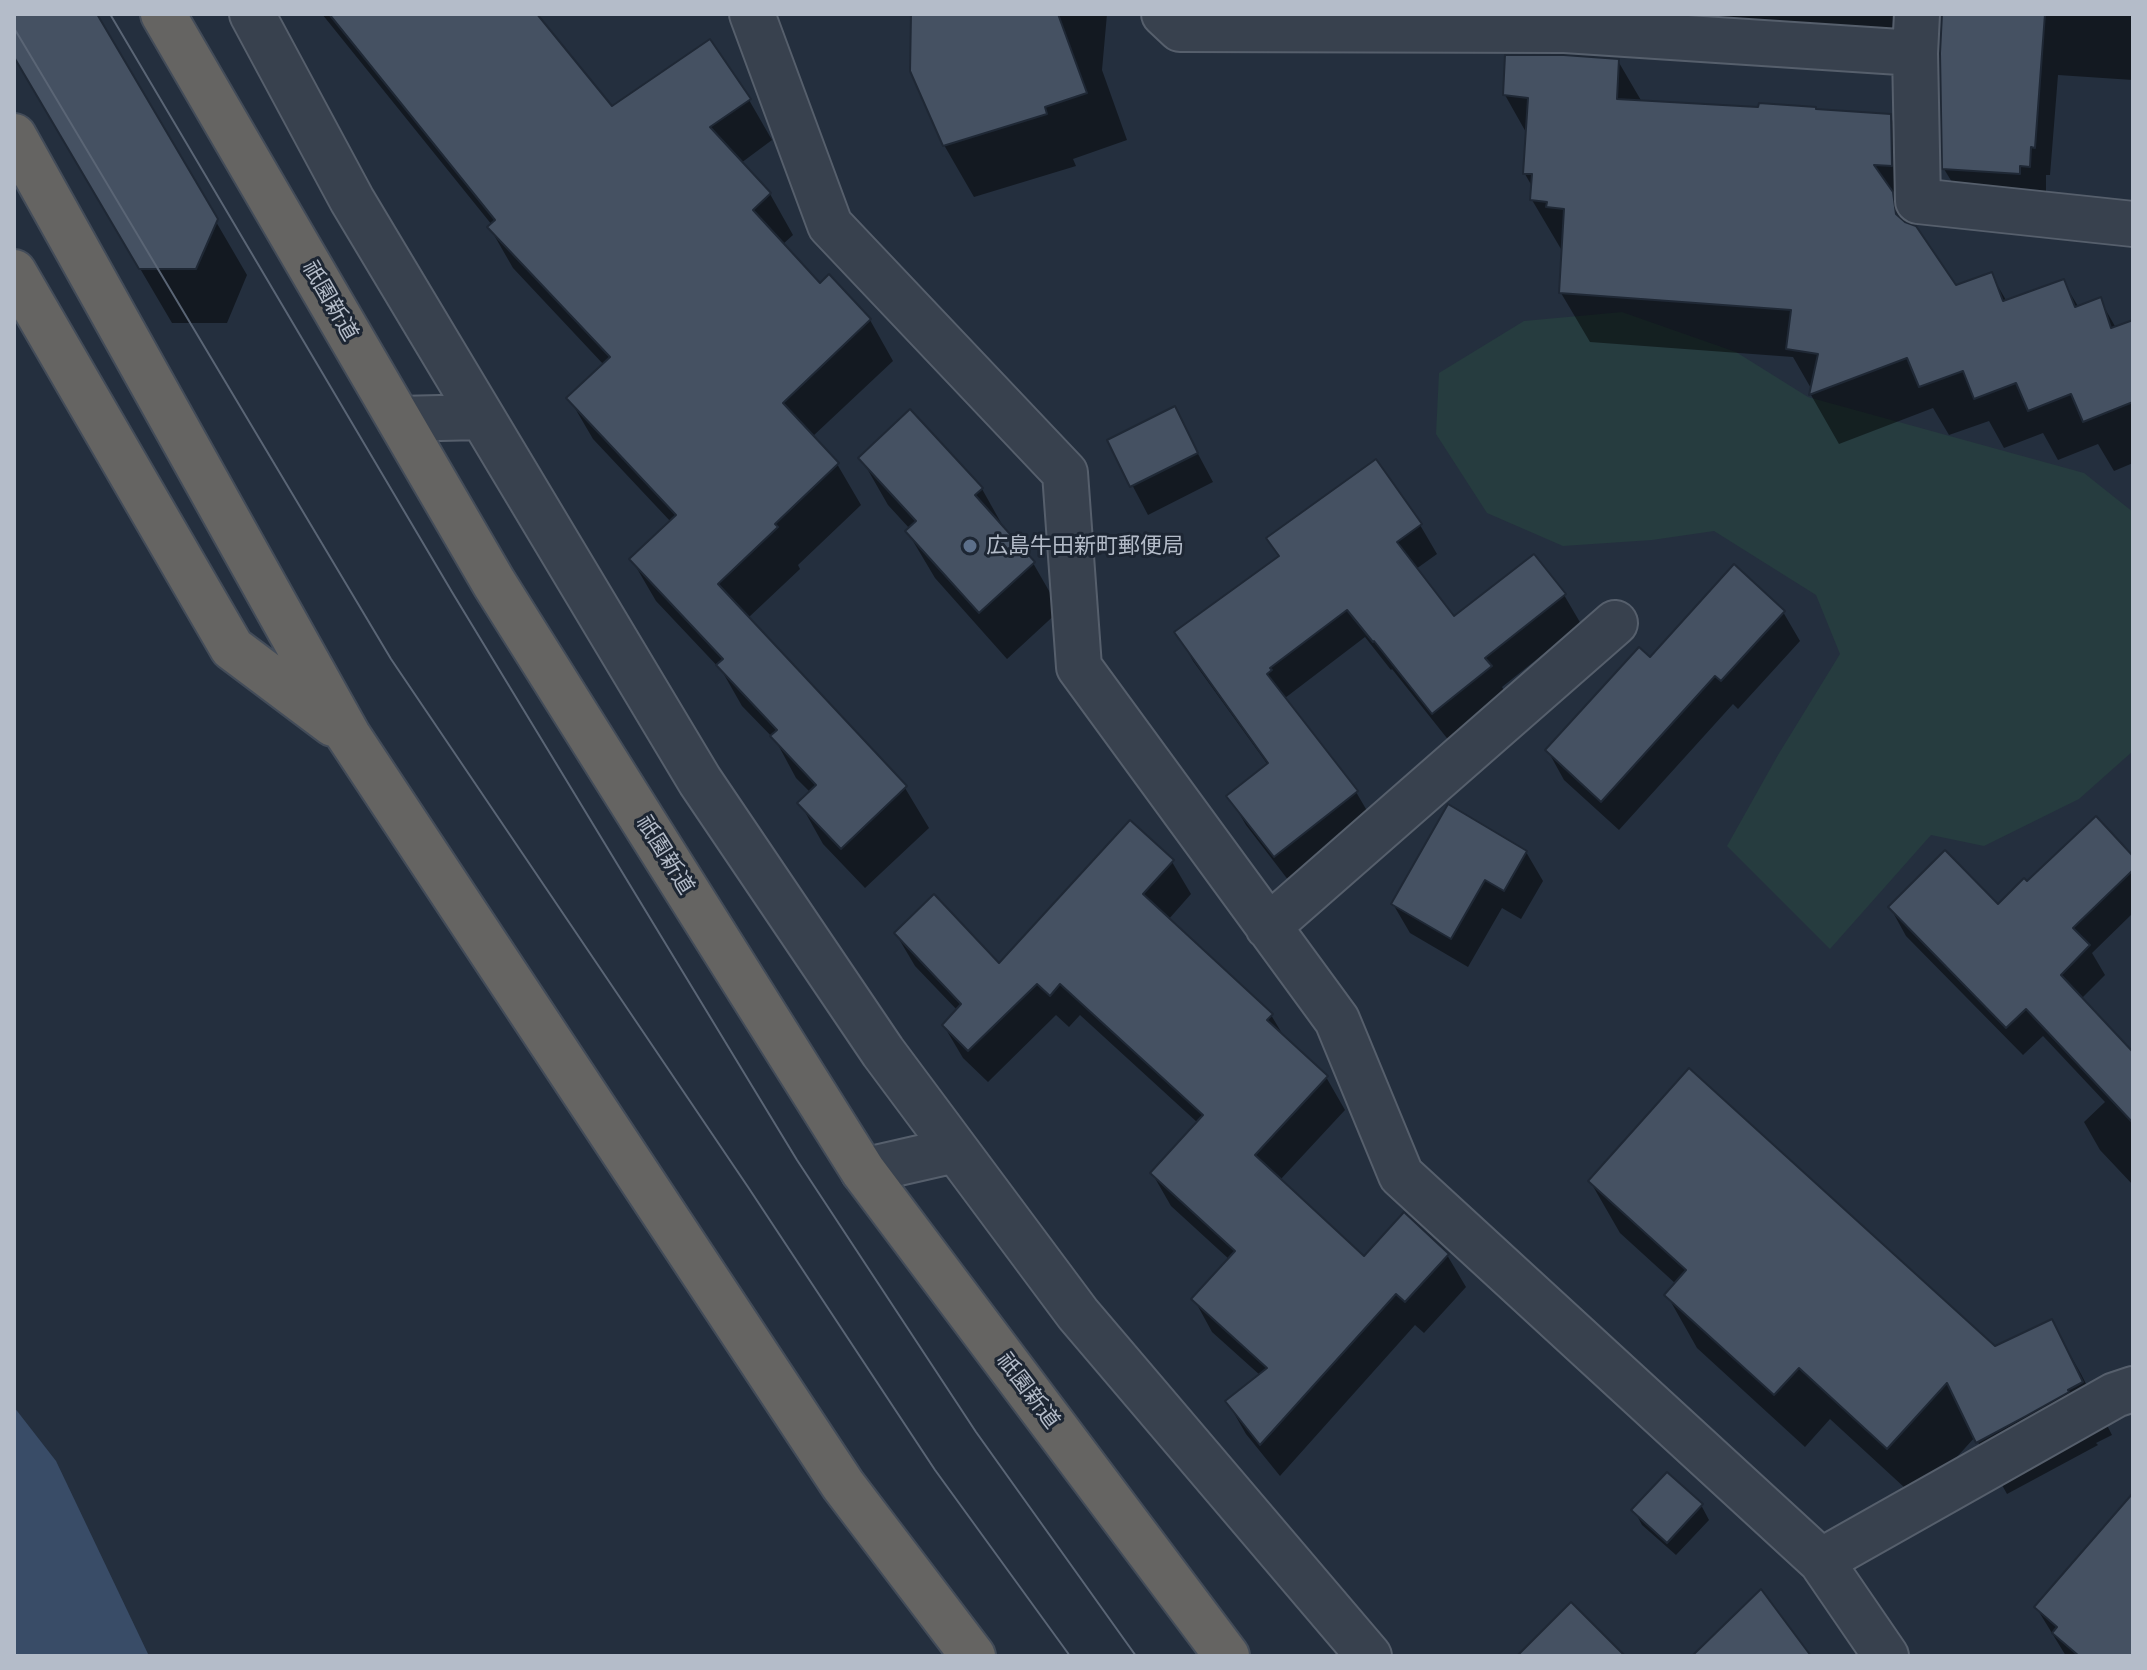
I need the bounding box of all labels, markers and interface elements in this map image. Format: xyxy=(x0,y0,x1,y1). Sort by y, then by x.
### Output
street label: 祇園新道 xyxy=(297,256,363,346)
place label: 広島牛田新町郵便局 xyxy=(986,533,1184,559)
marker: 広島牛田新町郵便局 xyxy=(961,537,979,555)
street label: 祇園新道 xyxy=(630,811,700,899)
street label: 祇園新道 xyxy=(991,1348,1065,1434)

